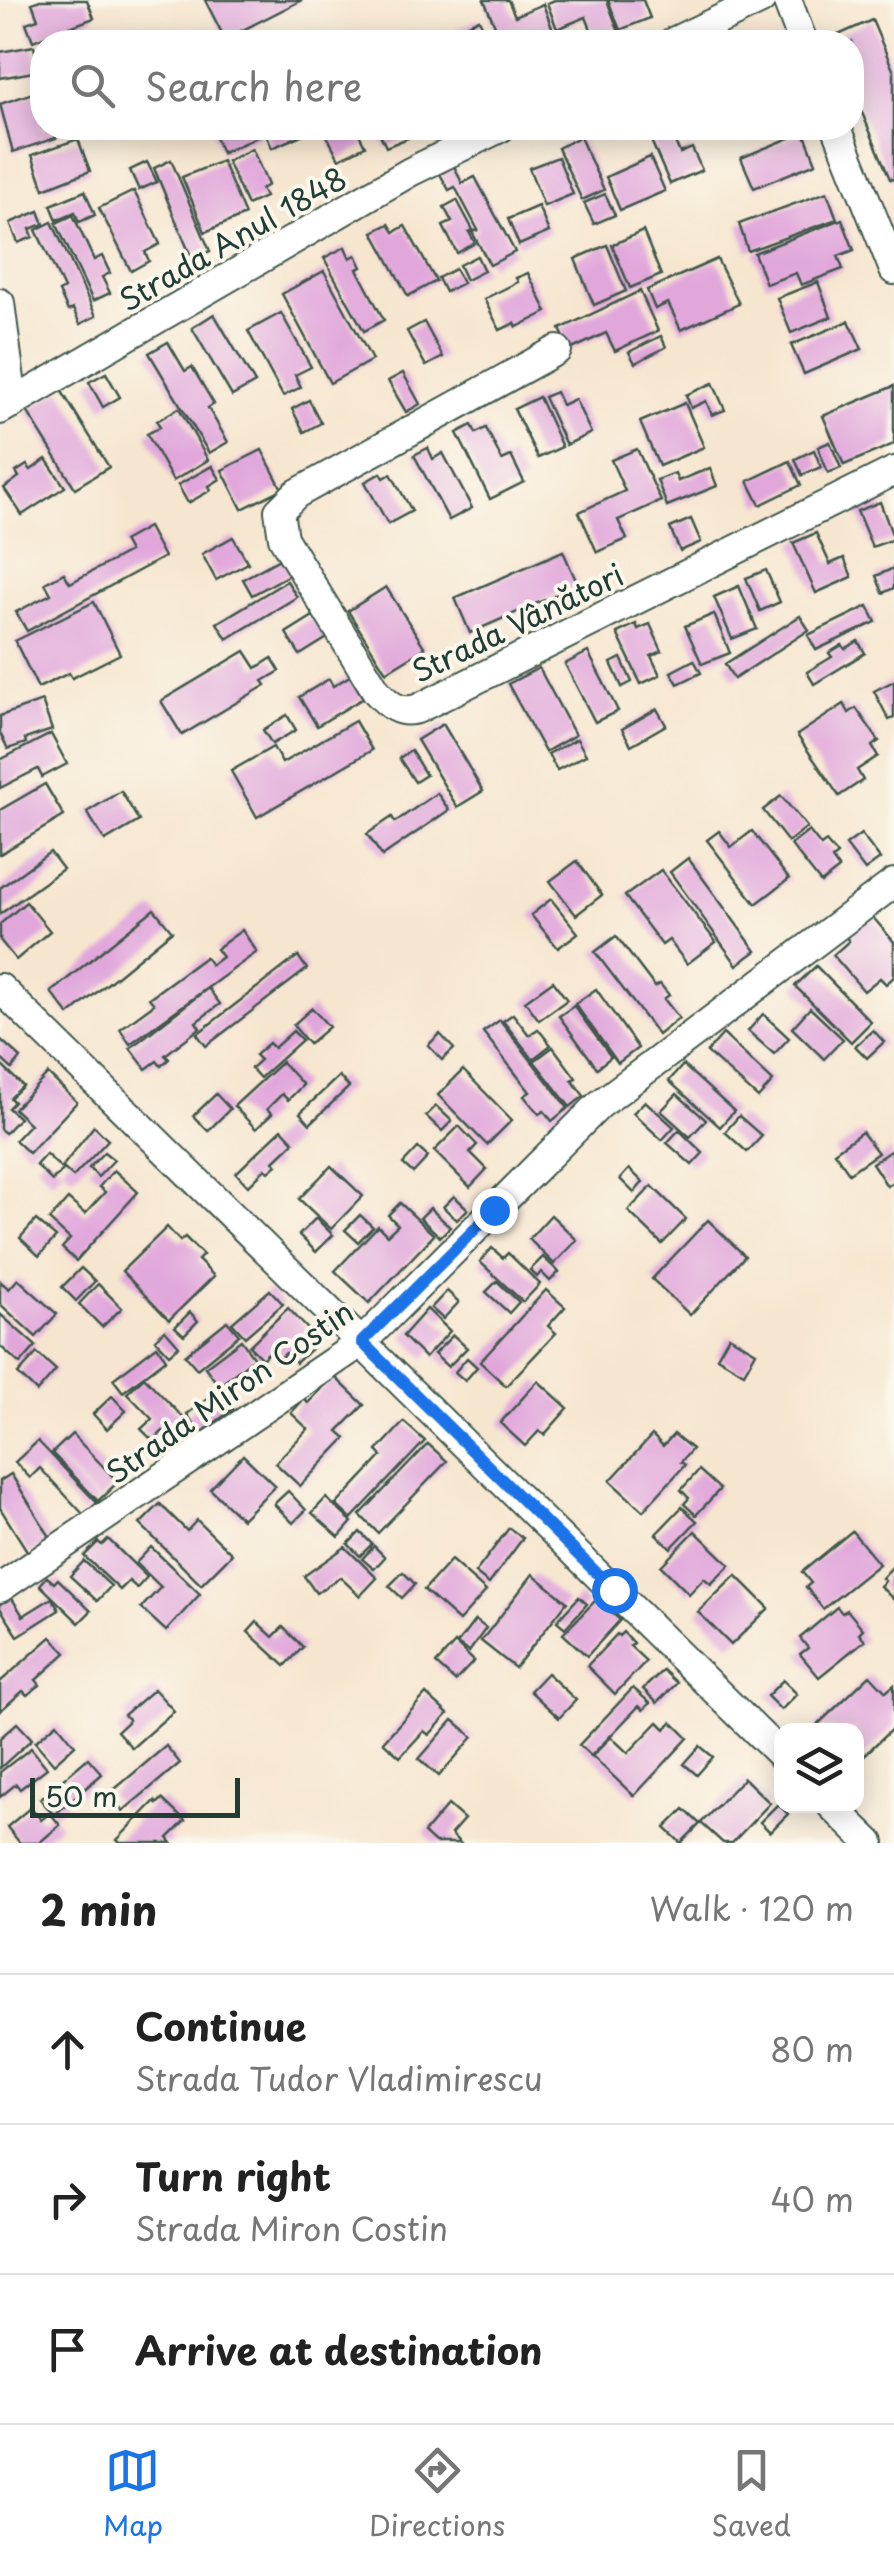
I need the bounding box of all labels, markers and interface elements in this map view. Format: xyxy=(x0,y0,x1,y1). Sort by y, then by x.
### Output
search box xyxy=(30,30,864,140)
text: Search here xyxy=(145,57,362,114)
icon: search xyxy=(65,58,120,113)
street label: Strada Anul 1848 xyxy=(110,155,354,321)
street label: Strada Vânători xyxy=(403,551,631,693)
route end xyxy=(472,1188,518,1234)
street label: Strada Miron Costin xyxy=(96,1288,362,1494)
route start xyxy=(592,1568,638,1614)
map controls xyxy=(774,1723,864,1813)
button: layers xyxy=(774,1723,864,1813)
scale bar xyxy=(30,1773,240,1818)
text: 50 m xyxy=(45,1774,118,1817)
text: 2 min xyxy=(40,1877,157,1940)
text: Walk · 120 m xyxy=(650,1884,854,1932)
text: Continue xyxy=(135,1997,306,2054)
icon: ahead xyxy=(40,2022,95,2077)
text: 80 m xyxy=(770,2025,854,2073)
text: Strada Tudor Vladimirescu xyxy=(135,2054,543,2102)
text: Turn right xyxy=(135,2147,331,2204)
icon: right xyxy=(40,2172,95,2227)
text: 40 m xyxy=(770,2175,854,2223)
text: Strada Miron Costin xyxy=(135,2204,448,2252)
text: Arrive at destination xyxy=(135,2321,543,2378)
icon: arrive xyxy=(40,2322,95,2377)
tab: Map xyxy=(103,2443,163,2546)
tab: Directions xyxy=(369,2443,505,2546)
tab: Saved xyxy=(711,2443,791,2546)

